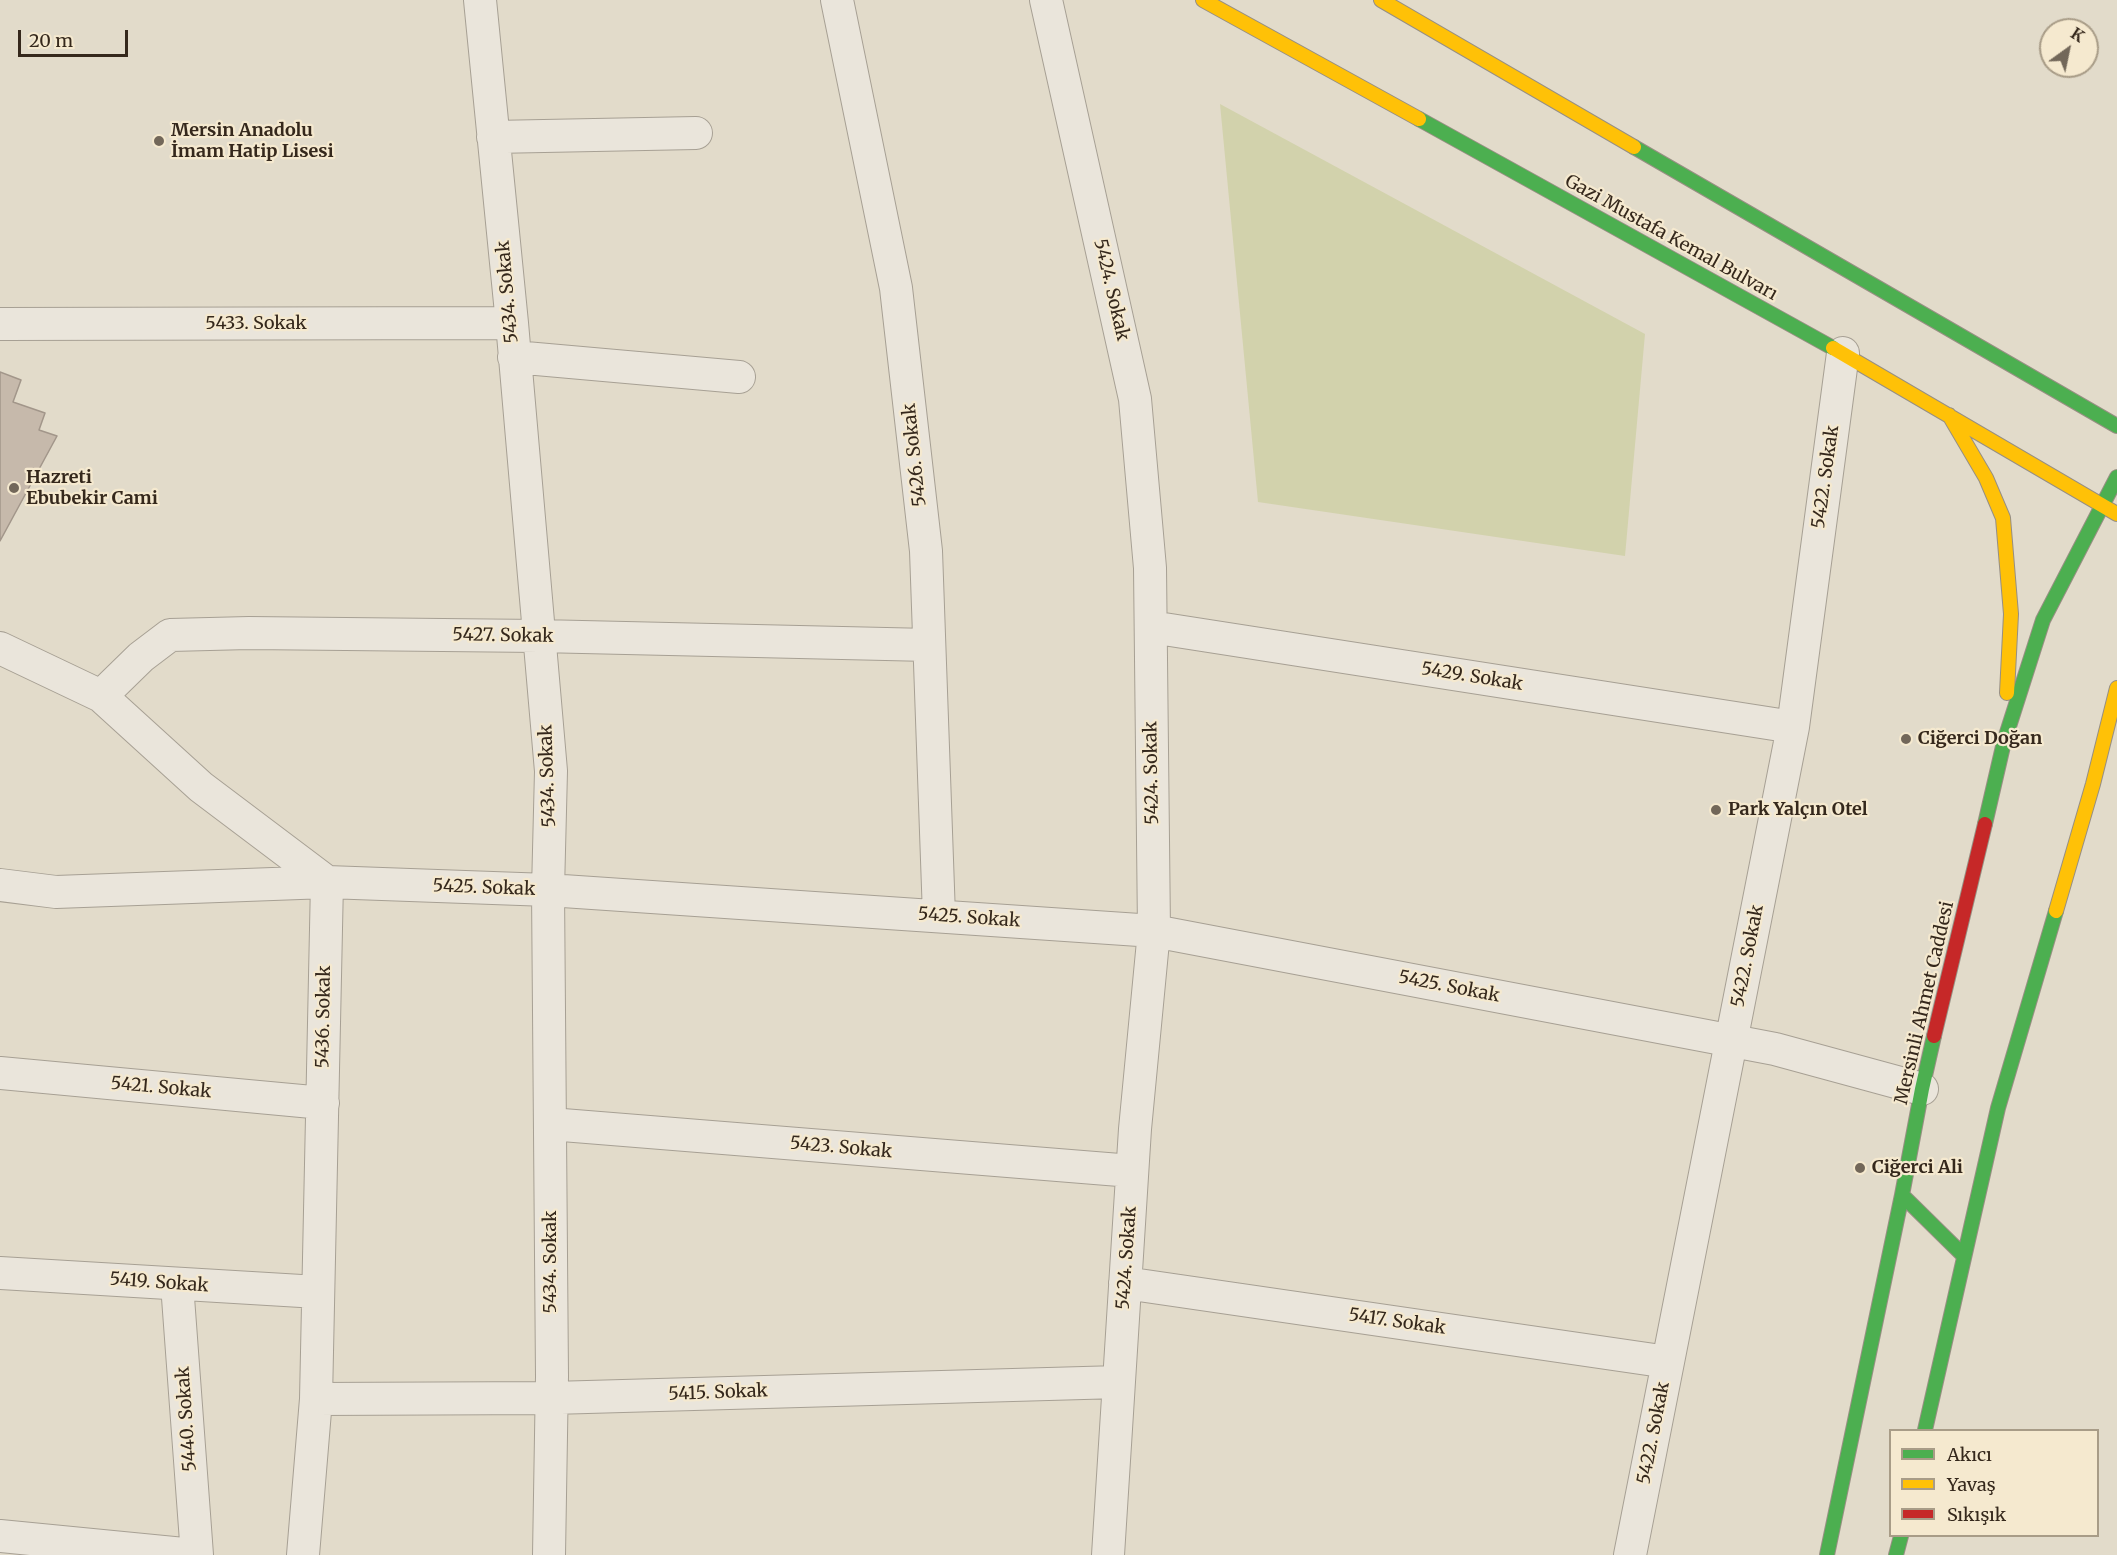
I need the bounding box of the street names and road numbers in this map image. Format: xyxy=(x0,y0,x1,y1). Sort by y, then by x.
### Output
street label: Gazi Mustafa Kemal Bulvarı xyxy=(1561,171,1781,305)
street label: 5424. Sokak xyxy=(1089,237,1133,343)
street label: 5434. Sokak xyxy=(493,240,523,344)
street label: 5433. Sokak xyxy=(205,313,307,335)
street label: 5426. Sokak xyxy=(899,402,931,508)
street label: 5422. Sokak xyxy=(1808,424,1844,530)
street label: 5427. Sokak xyxy=(452,624,554,648)
street label: 5429. Sokak xyxy=(1420,658,1524,696)
street label: 5424. Sokak xyxy=(1140,721,1164,825)
street label: 5434. Sokak xyxy=(535,724,561,828)
street label: 5425. Sokak xyxy=(432,875,536,901)
street label: Mersinli Ahmet Caddesi xyxy=(1891,899,1959,1107)
street label: 5422. Sokak xyxy=(1727,903,1769,1009)
street label: 5425. Sokak xyxy=(917,904,1021,932)
street label: 5436. Sokak xyxy=(312,965,336,1069)
street label: 5425. Sokak xyxy=(1397,967,1501,1007)
street label: 5421. Sokak xyxy=(110,1073,212,1103)
street label: 5423. Sokak xyxy=(789,1133,893,1163)
street label: 5424. Sokak xyxy=(1113,1206,1141,1310)
street label: 5434. Sokak xyxy=(540,1211,562,1313)
street label: 5419. Sokak xyxy=(109,1269,209,1297)
street label: 5417. Sokak xyxy=(1347,1305,1447,1339)
street label: 5440. Sokak xyxy=(173,1366,201,1472)
street label: 5415. Sokak xyxy=(668,1380,768,1406)
street label: 5422. Sokak xyxy=(1633,1380,1675,1486)

